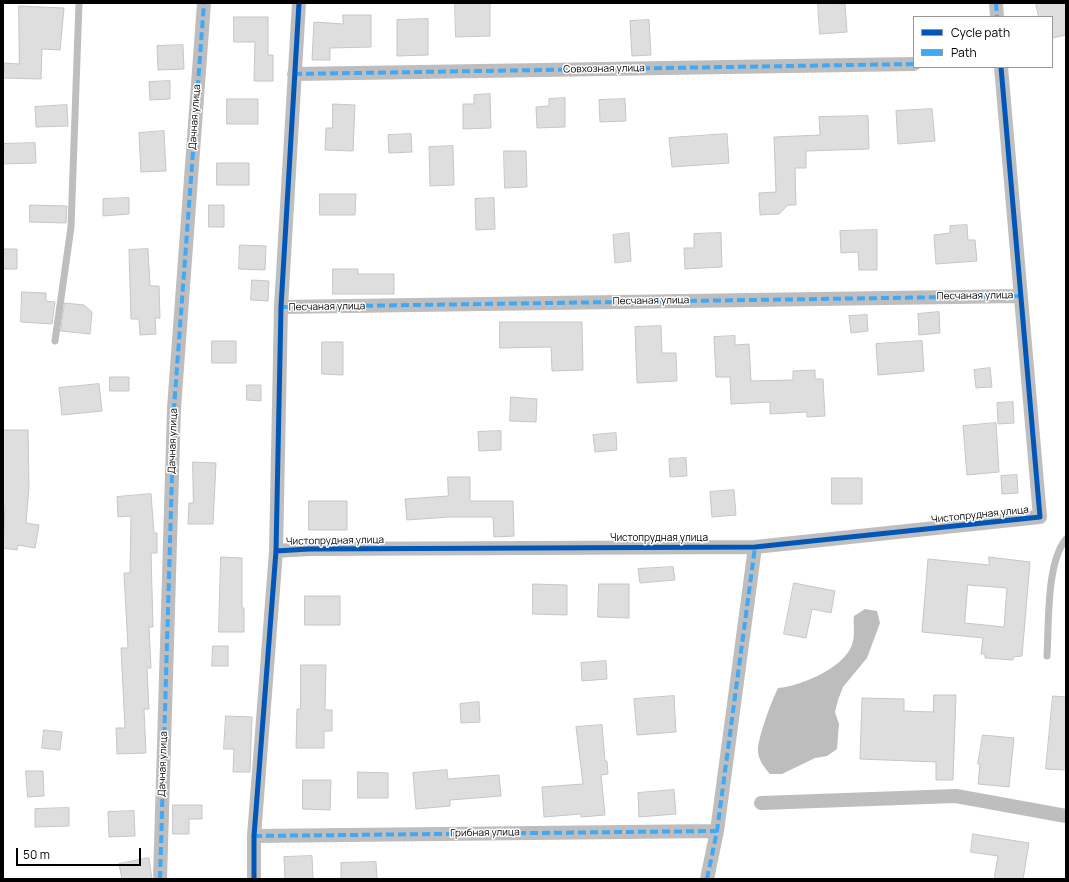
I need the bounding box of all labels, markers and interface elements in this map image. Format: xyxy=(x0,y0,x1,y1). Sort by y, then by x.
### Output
legend xyxy=(913,16,1053,68)
text: Cycle path xyxy=(951,24,1010,41)
text: Path xyxy=(951,44,977,61)
street label: Совхозная улица xyxy=(563,62,645,76)
street label: Дачная улица xyxy=(187,84,203,150)
street label: Песчаная улица xyxy=(937,289,1013,303)
street label: Песчаная улица xyxy=(613,294,689,308)
street label: Песчаная улица xyxy=(289,300,365,314)
street label: Дачная улица xyxy=(166,408,180,474)
street label: Чистопрудная улица xyxy=(931,504,1029,526)
street label: Чистопрудная улица xyxy=(610,532,708,544)
street label: Чистопрудная улица xyxy=(286,534,384,548)
street label: Дачная улица xyxy=(156,731,170,797)
street label: Грибная улица xyxy=(450,826,520,840)
scale bar xyxy=(18,840,143,866)
text: 50 m xyxy=(23,846,50,863)

